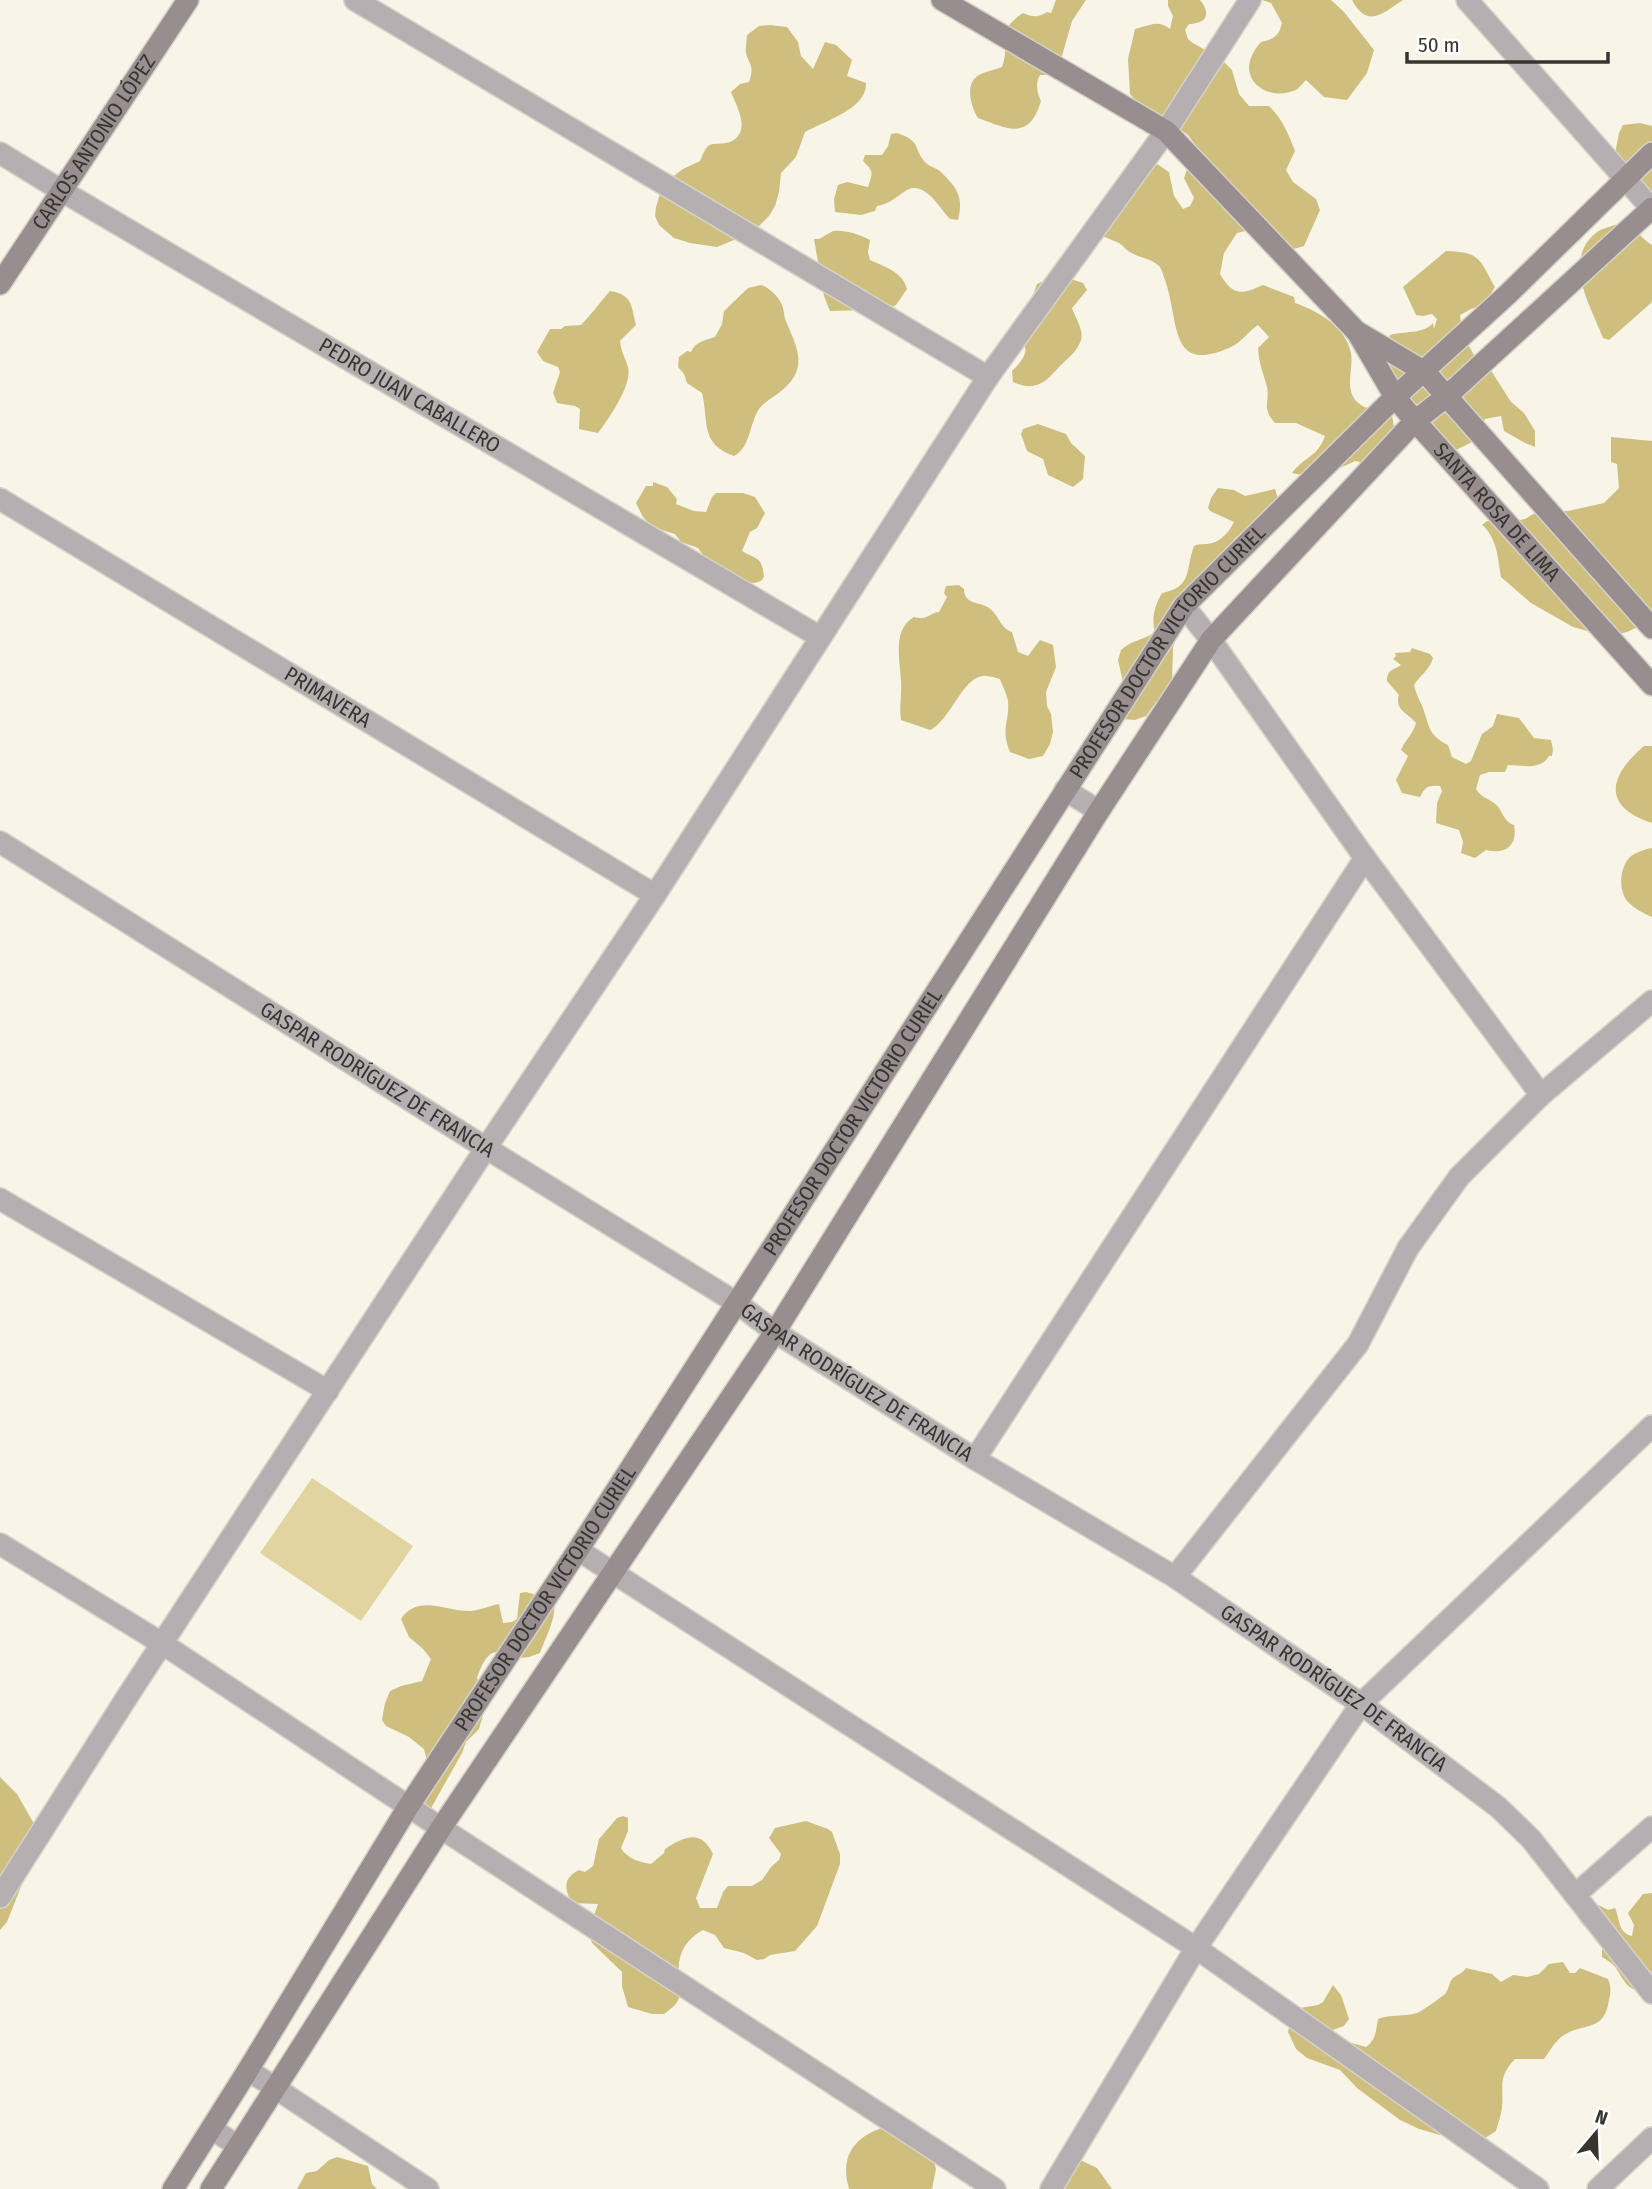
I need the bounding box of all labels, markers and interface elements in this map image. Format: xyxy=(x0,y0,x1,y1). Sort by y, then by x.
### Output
scale bar xyxy=(1407,21,1608,65)
text: 50 m xyxy=(1418,32,1460,58)
street label: CARLOS ANTONIO LÓPEZ xyxy=(27,50,161,235)
street label: PEDRO JUAN CABALLERO xyxy=(314,332,505,459)
street label: SANTA ROSA DE LIMA xyxy=(1428,437,1566,587)
street label: PROFESOR DOCTOR VICTORIO CURIEL xyxy=(1064,519,1271,783)
street label: PRIMAVERA xyxy=(280,661,376,733)
street label: PROFESOR DOCTOR VICTORIO CURIEL xyxy=(757,983,948,1260)
street label: GASPAR RODRÍGUEZ DE FRANCIA xyxy=(255,996,499,1163)
street label: GASPAR RODRÍGUEZ DE FRANCIA xyxy=(735,1297,978,1467)
street label: PROFESOR DOCTOR VICTORIO CURIEL xyxy=(449,1461,642,1736)
street label: GASPAR RODRÍGUEZ DE FRANCIA xyxy=(1215,1599,1452,1777)
north arrow xyxy=(1561,2098,1631,2168)
text: N xyxy=(1592,2105,1611,2130)

